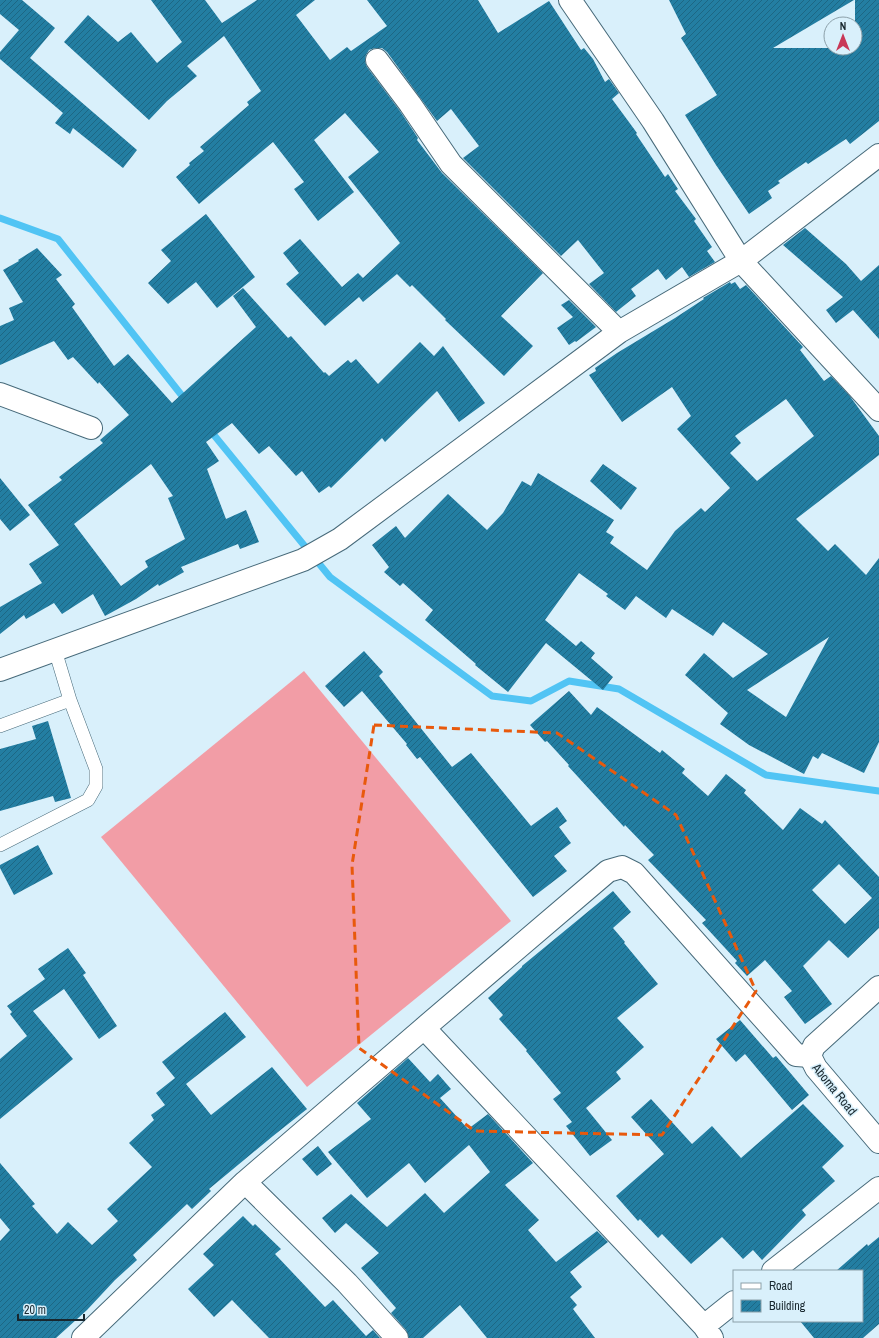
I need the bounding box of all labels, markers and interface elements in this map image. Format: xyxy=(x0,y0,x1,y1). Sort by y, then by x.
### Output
north arrow xyxy=(823,16,863,56)
text: N xyxy=(840,19,846,33)
street label: Aboma Road xyxy=(808,1059,861,1119)
legend xyxy=(733,1270,863,1322)
text: Road xyxy=(769,1278,793,1294)
scale bar xyxy=(18,1296,84,1322)
text: Building xyxy=(769,1298,806,1314)
text: 20 m xyxy=(24,1302,46,1318)

